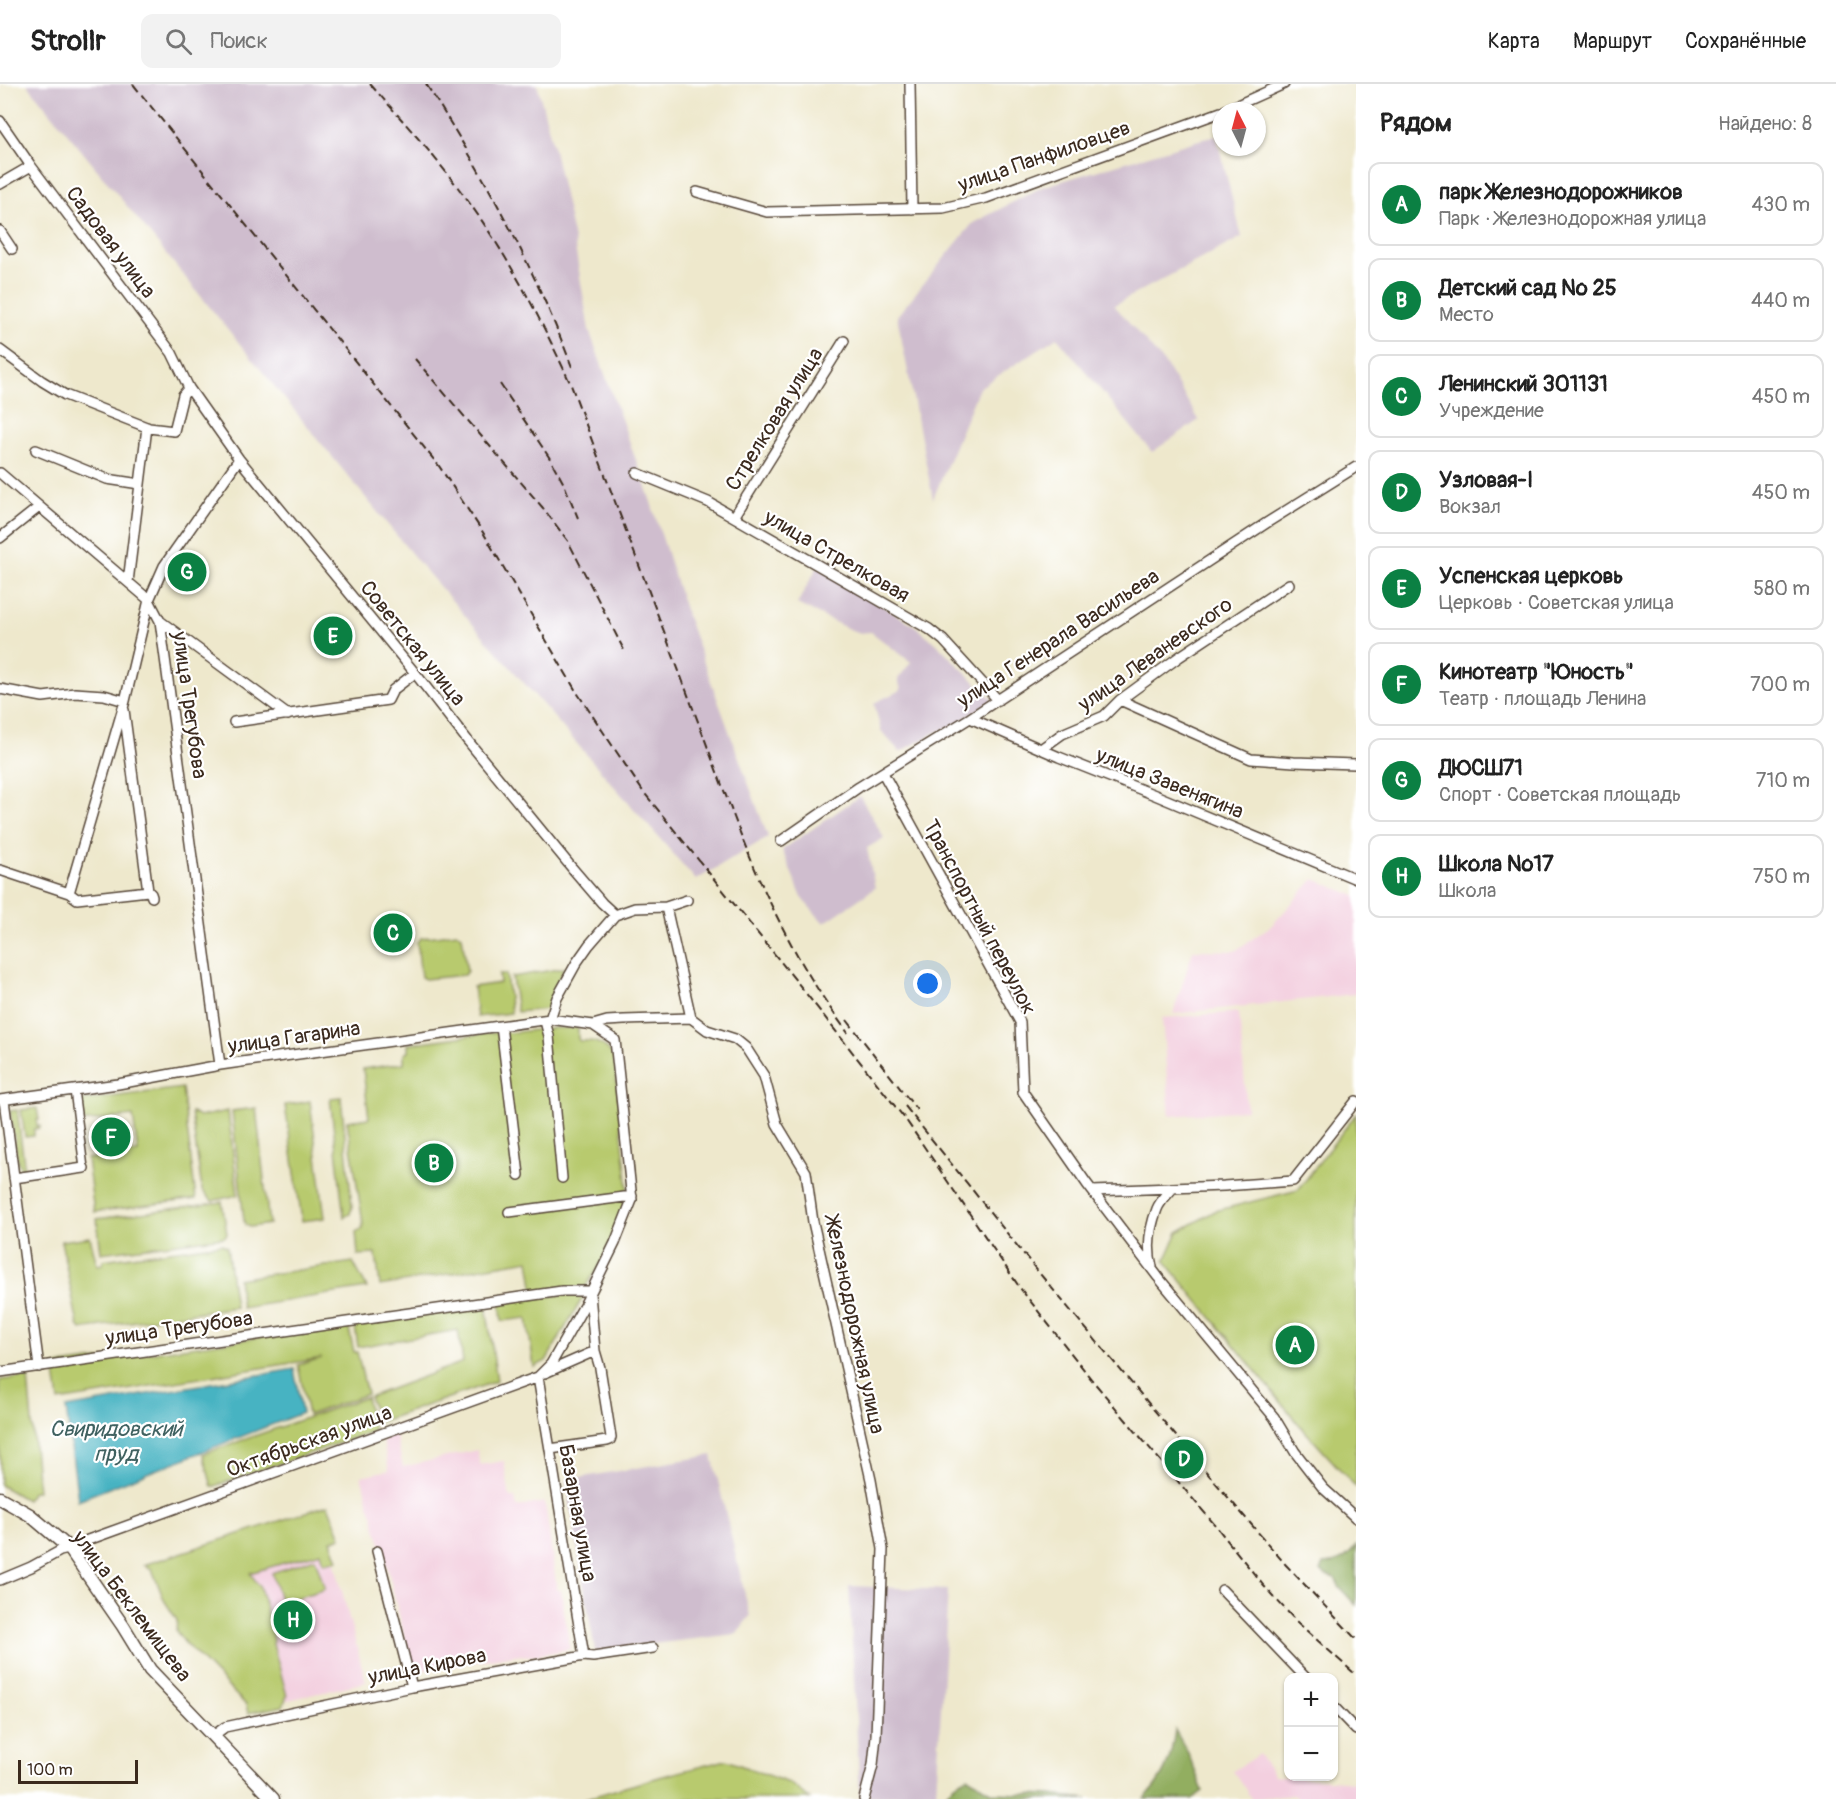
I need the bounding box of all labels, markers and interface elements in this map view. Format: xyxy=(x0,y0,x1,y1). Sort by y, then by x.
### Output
search box xyxy=(141,14,561,68)
text: Strollr xyxy=(30,24,105,59)
icon: search xyxy=(162,25,195,58)
text: Поиск xyxy=(210,27,268,55)
text: Карта xyxy=(1488,28,1540,55)
text: Маршрут xyxy=(1573,28,1652,55)
text: Сохранённые xyxy=(1685,28,1806,55)
north arrow xyxy=(1212,102,1266,156)
text: Рядом xyxy=(1380,107,1452,139)
text: Найдено: 8 xyxy=(1718,111,1812,136)
street label: улица Панфиловцев xyxy=(954,114,1134,199)
text: парк Железнодорожников xyxy=(1439,178,1683,206)
street label: Садовая улица xyxy=(60,181,162,304)
text: A xyxy=(1395,192,1408,217)
text: 430 m xyxy=(1751,192,1810,217)
text: Парк · Железнодорожная улица xyxy=(1439,206,1706,231)
text: Детский сад № 25 xyxy=(1439,274,1617,302)
text: B xyxy=(1396,288,1407,313)
text: 440 m xyxy=(1751,288,1810,313)
text: Место xyxy=(1439,302,1494,327)
street label: Стрелковая улица xyxy=(720,343,829,496)
text: Ленинский 301131 xyxy=(1439,370,1608,398)
text: C xyxy=(1395,384,1408,409)
text: 450 m xyxy=(1752,384,1810,409)
text: Учреждение xyxy=(1439,398,1544,423)
text: Узловая-I xyxy=(1439,466,1533,494)
text: D xyxy=(1395,480,1408,505)
text: 450 m xyxy=(1752,480,1810,505)
text: Вокзал xyxy=(1439,494,1501,519)
street label: улица Стрелковая xyxy=(758,503,914,609)
pin: G xyxy=(168,550,207,594)
text: Успенская церковь xyxy=(1439,562,1623,590)
street label: улица Генерала Васильева xyxy=(951,563,1165,715)
street label: Советская улица xyxy=(354,575,471,711)
text: E xyxy=(1396,576,1407,601)
text: 580 m xyxy=(1753,576,1810,601)
text: Церковь · Советская улица xyxy=(1439,590,1674,615)
street label: улица Леваневского xyxy=(1072,591,1238,718)
pin: E xyxy=(314,614,352,658)
street label: улица Трегубова xyxy=(166,629,213,780)
text: Кинотеатр "Юность" xyxy=(1439,658,1634,686)
text: F xyxy=(1395,672,1408,697)
text: 700 m xyxy=(1750,672,1810,697)
text: Театр · площадь Ленина xyxy=(1439,686,1646,711)
street label: улица Завенягина xyxy=(1091,741,1248,825)
text: ДЮСШ71 xyxy=(1439,754,1523,782)
text: G xyxy=(1395,768,1408,793)
text: 710 m xyxy=(1756,768,1810,793)
text: Спорт · Советская площадь xyxy=(1439,782,1681,807)
street label: Транспортный переулок xyxy=(917,815,1042,1019)
text: Школа №17 xyxy=(1439,850,1554,878)
text: H xyxy=(1395,864,1408,889)
text: 750 m xyxy=(1753,864,1810,889)
text: Школа xyxy=(1439,878,1496,903)
pin: C xyxy=(374,910,412,956)
your location xyxy=(913,969,942,998)
street label: улица Гагарина xyxy=(225,1015,362,1060)
pin: F xyxy=(92,1114,130,1160)
pin: B xyxy=(414,1140,454,1186)
street label: Железнодорожная улица xyxy=(818,1211,891,1436)
street label: улица Трегубова xyxy=(103,1305,254,1352)
pin: A xyxy=(1276,1322,1314,1368)
street label: Октябрьская улица xyxy=(223,1399,396,1484)
water label: Свиридовский пруд xyxy=(49,1415,185,1468)
pin: D xyxy=(1164,1436,1204,1482)
street label: Базарная улица xyxy=(552,1442,603,1584)
street label: улица Беклемищева xyxy=(65,1524,197,1687)
pin: H xyxy=(274,1598,312,1642)
street label: улица Кирова xyxy=(365,1642,488,1691)
map controls xyxy=(1284,1673,1338,1781)
button: + xyxy=(1284,1673,1338,1727)
button: − xyxy=(1284,1727,1338,1781)
scale bar xyxy=(18,1757,138,1784)
text: 100 m xyxy=(27,1760,73,1780)

